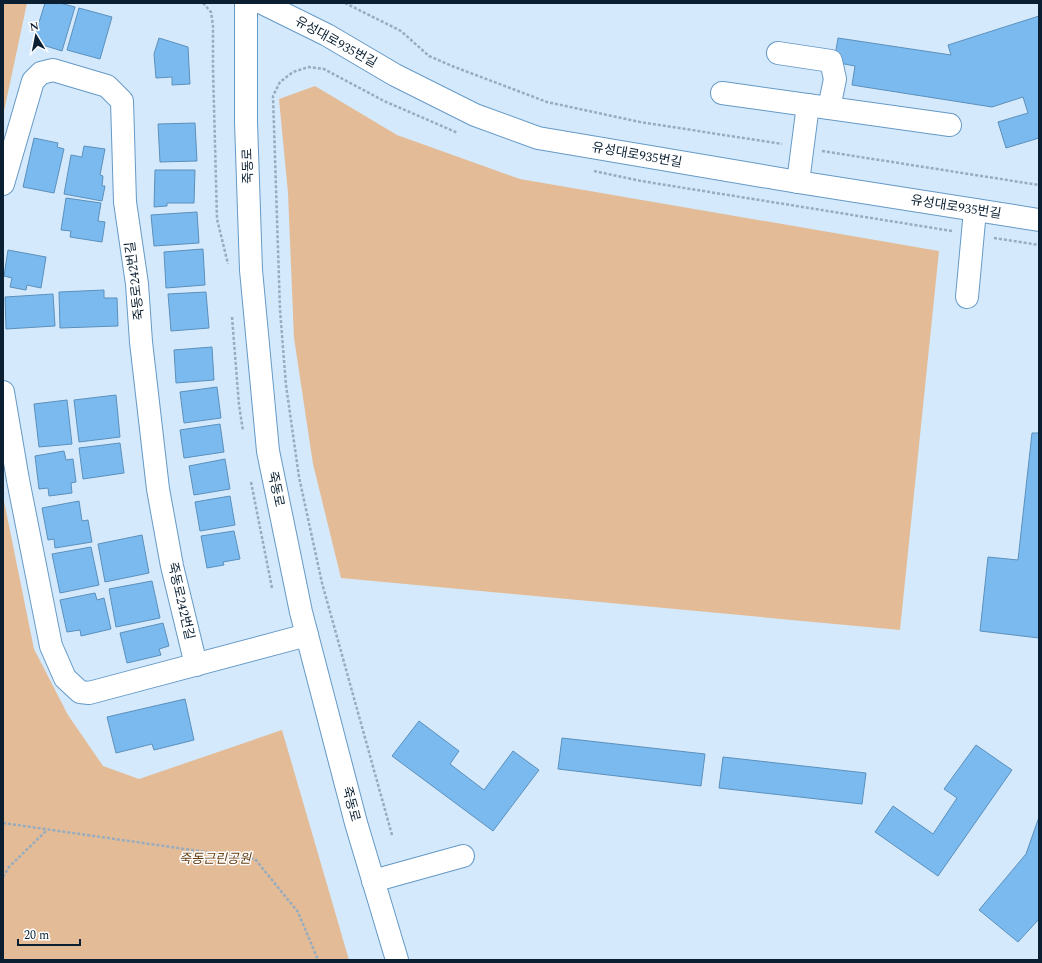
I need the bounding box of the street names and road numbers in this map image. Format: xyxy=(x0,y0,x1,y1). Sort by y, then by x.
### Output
street label: 유성대로935번길 xyxy=(291,11,381,73)
street label: 유성대로935번길 xyxy=(590,137,684,173)
street label: 죽동로 xyxy=(237,148,259,184)
street label: 유성대로935번길 xyxy=(909,190,1003,224)
street label: 죽동로242번길 xyxy=(120,240,150,322)
street label: 죽동로 xyxy=(262,469,290,509)
street label: 죽동로242번길 xyxy=(162,560,200,642)
street label: 죽동로 xyxy=(337,784,365,824)

